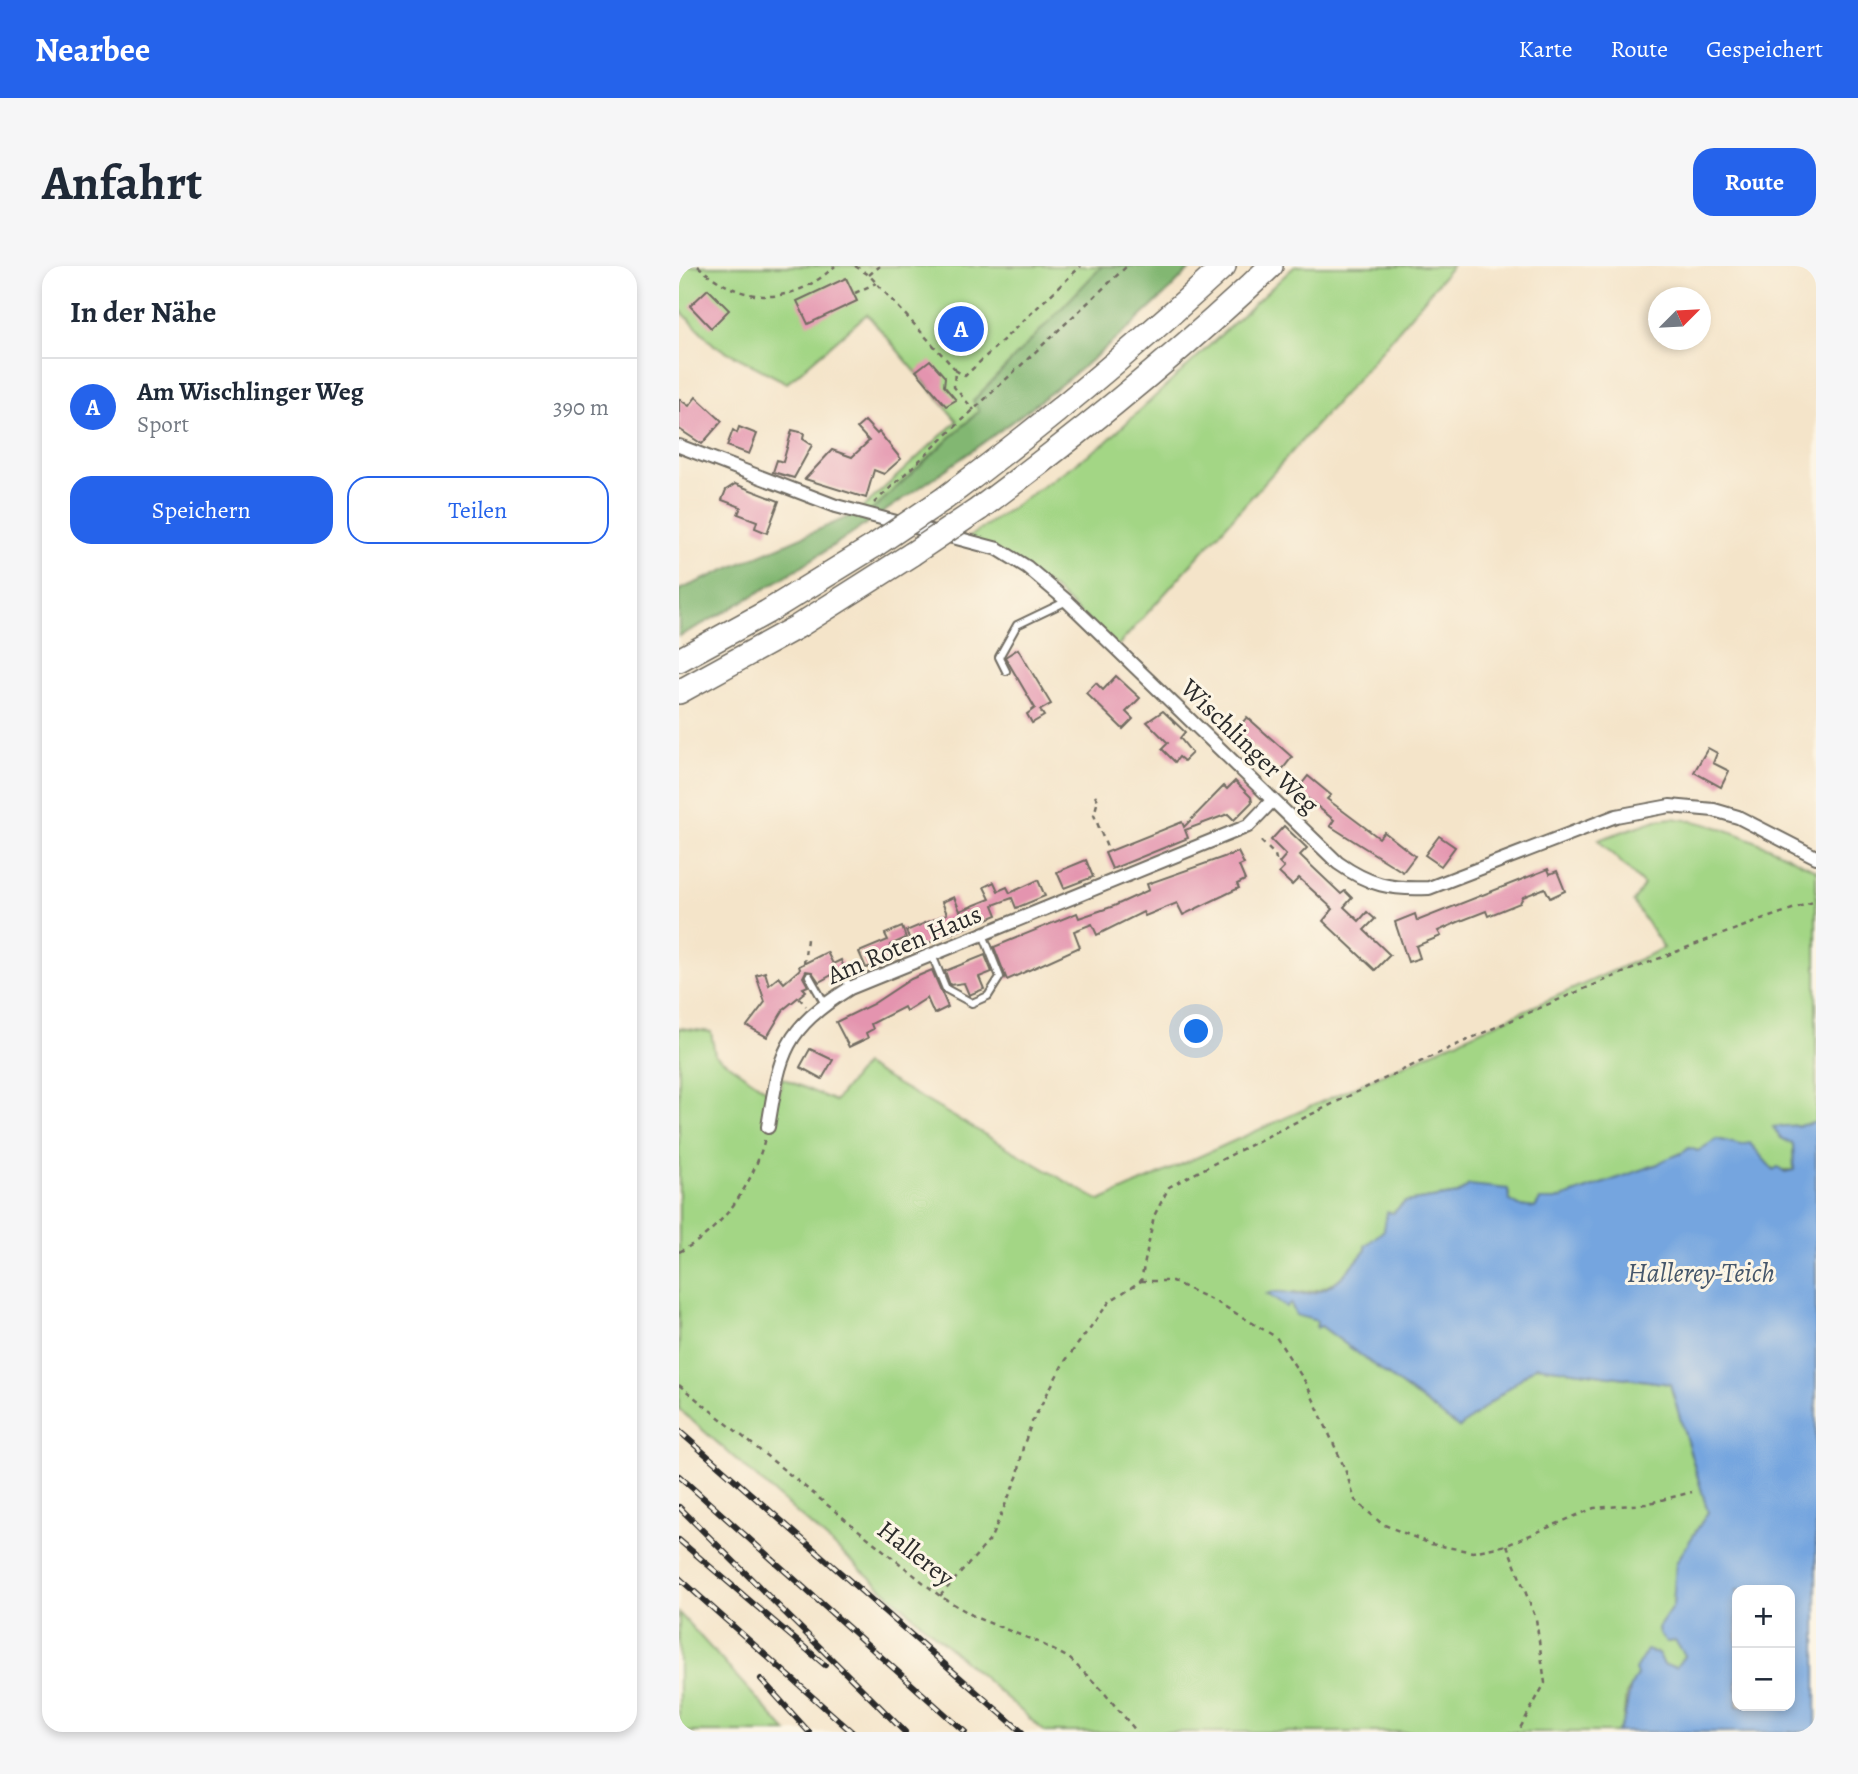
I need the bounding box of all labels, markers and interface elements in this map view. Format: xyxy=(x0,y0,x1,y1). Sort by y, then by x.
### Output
text: Nearbee xyxy=(35,27,150,72)
text: Karte xyxy=(1519,33,1572,65)
text: Route xyxy=(1610,33,1668,65)
text: Gespeichert xyxy=(1706,33,1823,65)
button: Route xyxy=(1693,148,1816,216)
text: Anfahrt xyxy=(42,149,202,216)
north arrow xyxy=(1648,287,1711,350)
text: In der Nähe xyxy=(70,292,216,332)
pin: A xyxy=(938,303,984,355)
text: Am Wischlinger Weg xyxy=(137,374,364,409)
text: A xyxy=(86,392,100,423)
text: 390 m xyxy=(553,392,609,423)
text: Sport xyxy=(137,409,189,440)
button: Speichern xyxy=(70,476,333,544)
button: Teilen xyxy=(347,476,609,544)
street label: Wischlinger Weg xyxy=(1172,670,1327,822)
street label: Am Roten Haus xyxy=(821,896,987,993)
your location xyxy=(1179,1014,1213,1048)
water label: Hallerey-Teich xyxy=(1627,1254,1775,1292)
street label: Hallerey xyxy=(870,1512,962,1595)
map controls xyxy=(1732,1585,1795,1711)
button: + xyxy=(1732,1585,1795,1648)
button: − xyxy=(1732,1648,1795,1711)

